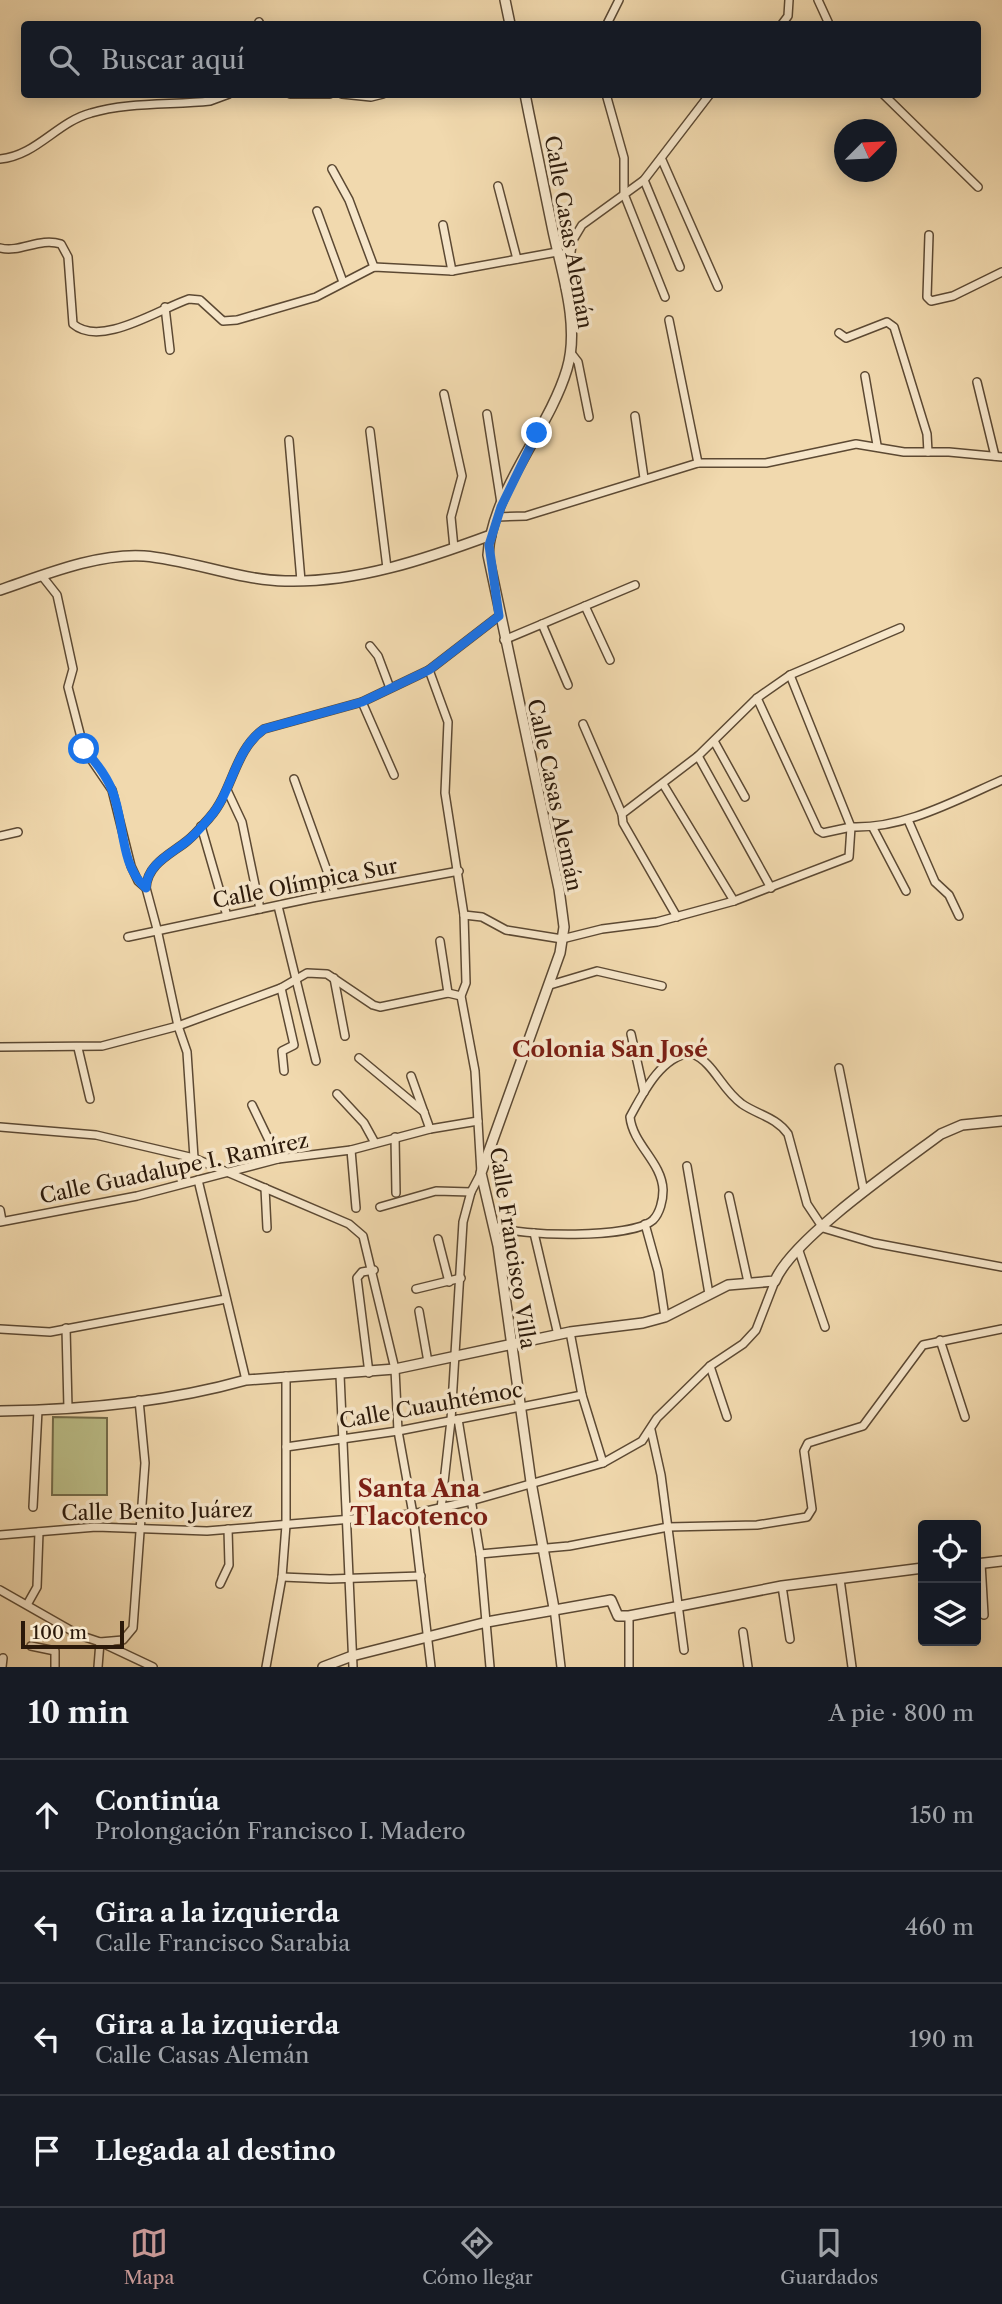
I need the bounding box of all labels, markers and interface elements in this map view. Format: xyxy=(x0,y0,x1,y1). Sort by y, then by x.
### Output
search box xyxy=(21,21,981,98)
icon: search xyxy=(45,41,83,79)
text: Buscar aquí xyxy=(101,44,245,76)
north arrow xyxy=(834,119,897,182)
street label: Calle Casas Alemán xyxy=(540,133,598,331)
route end xyxy=(521,417,552,448)
street label: Calle Casas Alemán xyxy=(522,697,588,893)
route start xyxy=(68,733,99,764)
street label: Calle Olímpica Sur xyxy=(210,853,400,913)
district label: Colonia San José xyxy=(512,1035,708,1063)
street label: Calle Guadalupe I. Ramírez xyxy=(37,1127,311,1209)
street label: Calle Francisco Villa xyxy=(485,1145,541,1352)
street label: Calle Cuauhtémoc xyxy=(337,1377,525,1433)
district label: Santa Ana Tlacotenco xyxy=(350,1474,488,1531)
street label: Calle Benito Juárez xyxy=(61,1497,253,1525)
map controls xyxy=(918,1520,981,1646)
button: locate xyxy=(918,1520,981,1583)
button: layers xyxy=(918,1583,981,1646)
scale bar xyxy=(21,1618,124,1650)
text: 100 m xyxy=(32,1621,87,1644)
text: 10 min xyxy=(28,1694,129,1731)
text: A pie · 800 m xyxy=(829,1699,974,1727)
text: Continúa xyxy=(95,1785,220,1817)
icon: ahead xyxy=(28,1796,66,1834)
text: 150 m xyxy=(910,1801,974,1829)
text: Prolongación Francisco I. Madero xyxy=(95,1817,466,1845)
text: Gira a la izquierda xyxy=(95,1897,340,1929)
icon: left xyxy=(28,1908,66,1946)
text: 460 m xyxy=(905,1913,974,1941)
text: Calle Francisco Sarabia xyxy=(95,1929,350,1957)
text: Gira a la izquierda xyxy=(95,2009,340,2041)
icon: left xyxy=(28,2020,66,2058)
text: 190 m xyxy=(909,2025,974,2053)
text: Calle Casas Alemán xyxy=(95,2041,309,2069)
icon: arrive xyxy=(28,2132,66,2170)
text: Llegada al destino xyxy=(95,2135,336,2167)
tab: Mapa xyxy=(124,2224,175,2289)
tab: Cómo llegar xyxy=(422,2224,533,2289)
tab: Guardados xyxy=(780,2224,878,2289)

